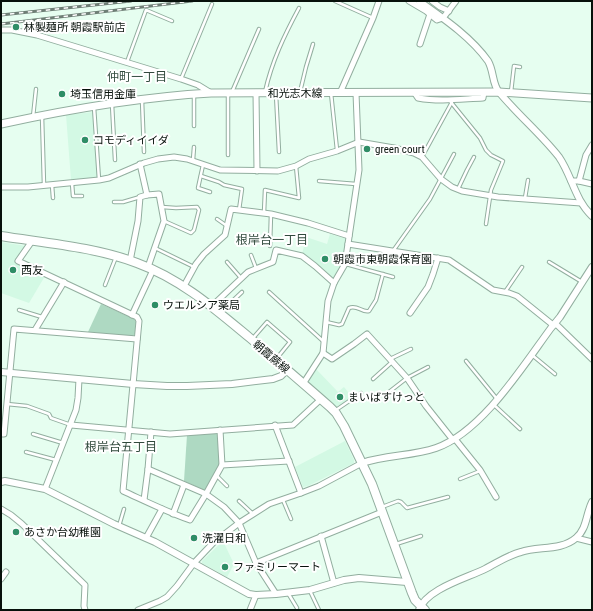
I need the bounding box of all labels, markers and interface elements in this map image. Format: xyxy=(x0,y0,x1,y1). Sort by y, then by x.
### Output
place label: 林製麺所 朝霞駅前店 xyxy=(24,21,126,34)
marker: 林製麺所 朝霞駅前店 xyxy=(11,22,21,32)
district label: 仲町一丁目 xyxy=(107,70,167,84)
street label: 和光志木線 xyxy=(268,87,323,100)
place label: 埼玉信用金庫 xyxy=(70,88,136,101)
marker: 埼玉信用金庫 xyxy=(57,89,67,99)
place label: コモディイイダ xyxy=(93,134,169,147)
marker: コモディイイダ xyxy=(80,135,90,145)
place label: green court xyxy=(375,143,425,156)
marker: green court xyxy=(362,144,372,154)
district label: 根岸台一丁目 xyxy=(236,233,308,247)
place label: 朝霞市東朝霞保育園 xyxy=(333,253,432,266)
marker: 朝霞市東朝霞保育園 xyxy=(320,254,330,264)
place label: 西友 xyxy=(21,264,43,277)
marker: 西友 xyxy=(8,265,18,275)
place label: ウエルシア薬局 xyxy=(163,299,240,312)
marker: ウエルシア薬局 xyxy=(150,300,160,310)
street label: 朝霞蕨線 xyxy=(250,338,292,376)
place label: まいばすけっと xyxy=(348,391,425,404)
marker: まいばすけっと xyxy=(335,392,345,402)
district label: 根岸台五丁目 xyxy=(85,440,157,454)
place label: あさか台幼稚園 xyxy=(24,526,101,539)
marker: あさか台幼稚園 xyxy=(11,527,21,537)
place label: 洗濯日和 xyxy=(202,532,246,545)
marker: 洗濯日和 xyxy=(189,533,199,543)
place label: ファミリーマート xyxy=(233,561,321,574)
marker: ファミリーマート xyxy=(220,562,230,572)

